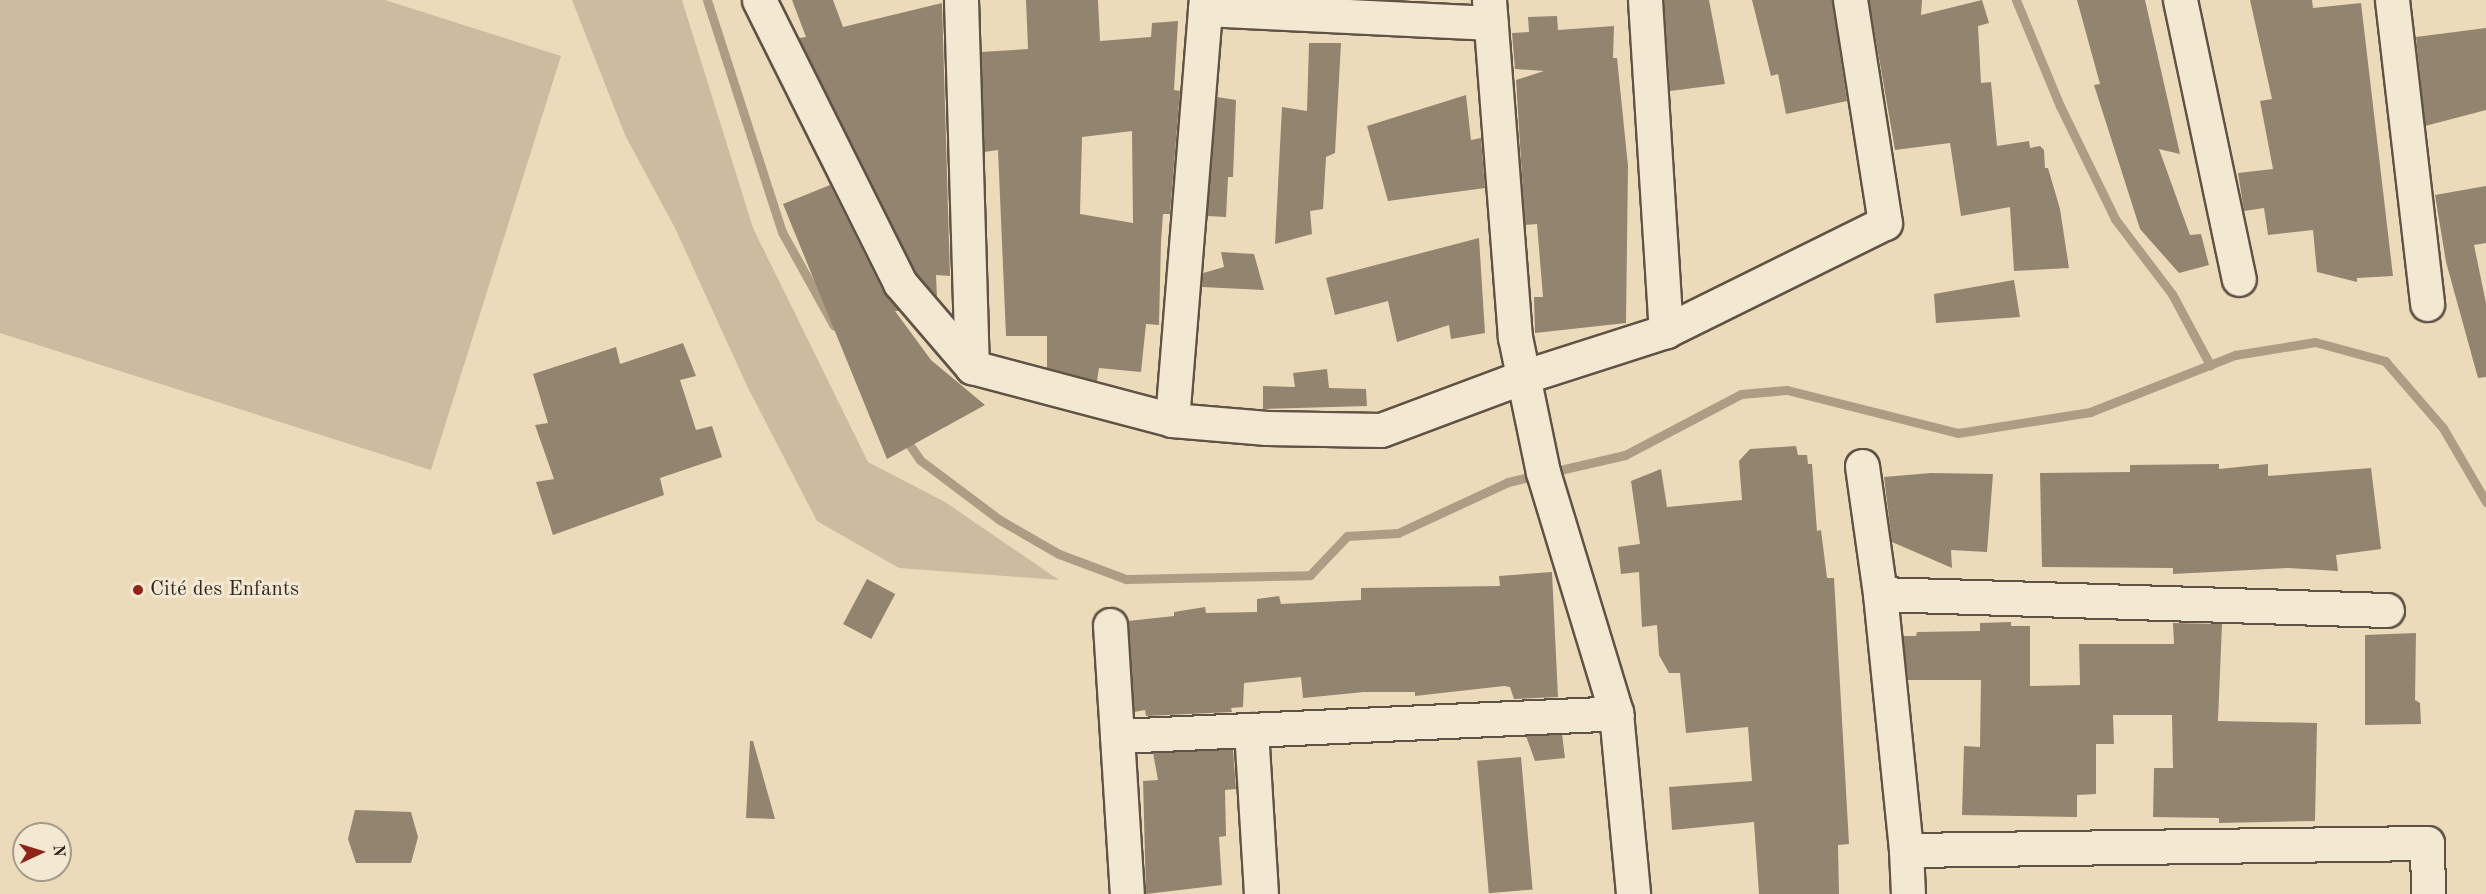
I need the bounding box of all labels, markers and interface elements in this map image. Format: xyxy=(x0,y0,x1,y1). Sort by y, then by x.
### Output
place label: Cité des Enfants xyxy=(150,577,299,603)
marker: Cité des Enfants xyxy=(131,583,145,597)
north arrow xyxy=(12,822,72,882)
text: N xyxy=(50,844,66,858)

